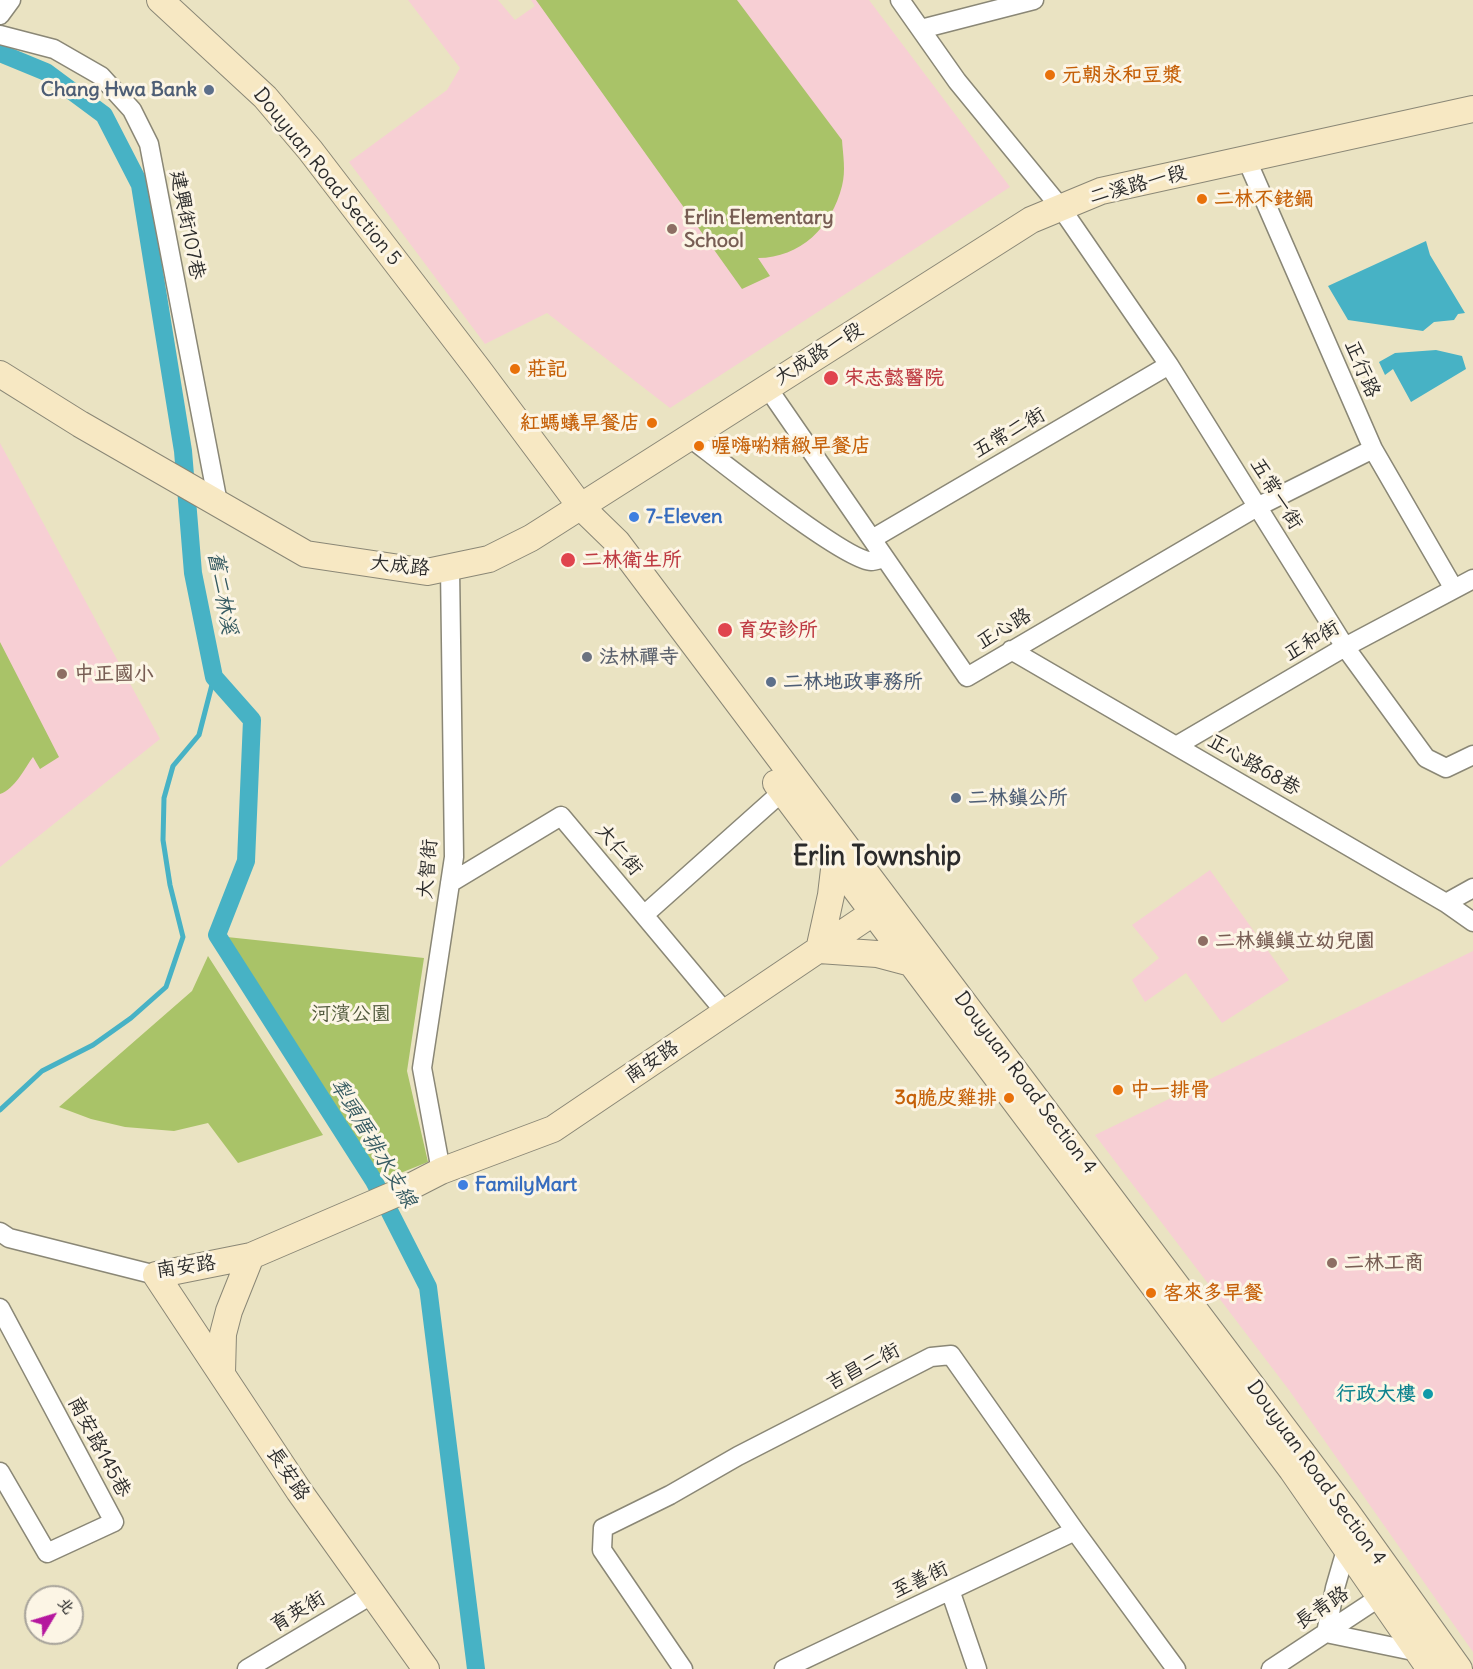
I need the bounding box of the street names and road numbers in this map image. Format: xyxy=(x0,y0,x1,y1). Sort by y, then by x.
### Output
street label: Douyuan Road Section 5 xyxy=(248,83,406,271)
street label: 二溪路一段 xyxy=(1087,160,1189,210)
street label: 建興街107巷 xyxy=(165,168,209,282)
street label: 大成路一段 xyxy=(770,317,868,391)
street label: 正行路 xyxy=(1339,337,1385,401)
street label: 五常二街 xyxy=(968,403,1050,463)
street label: 五常一街 xyxy=(1245,454,1307,534)
street label: 大成路 xyxy=(369,551,431,581)
street label: 正心路 xyxy=(972,603,1036,655)
street label: 正和街 xyxy=(1280,616,1344,666)
street label: 正心路68巷 xyxy=(1203,729,1305,801)
street label: 大仁街 xyxy=(591,819,647,881)
street label: 大智街 xyxy=(413,838,443,900)
street label: Douyuan Road Section 4 xyxy=(949,987,1101,1179)
street label: 南安路 xyxy=(620,1035,684,1089)
street label: 南安路 xyxy=(155,1251,217,1283)
street label: 吉昌二街 xyxy=(822,1338,904,1396)
street label: Douyuan Road Section 4 xyxy=(1241,1376,1391,1570)
street label: 南安路145巷 xyxy=(62,1392,136,1502)
street label: 長安路 xyxy=(261,1442,315,1506)
street label: 至善街 xyxy=(888,1556,952,1604)
street label: 長青路 xyxy=(1290,1581,1354,1635)
street label: 育英街 xyxy=(266,1586,330,1638)

